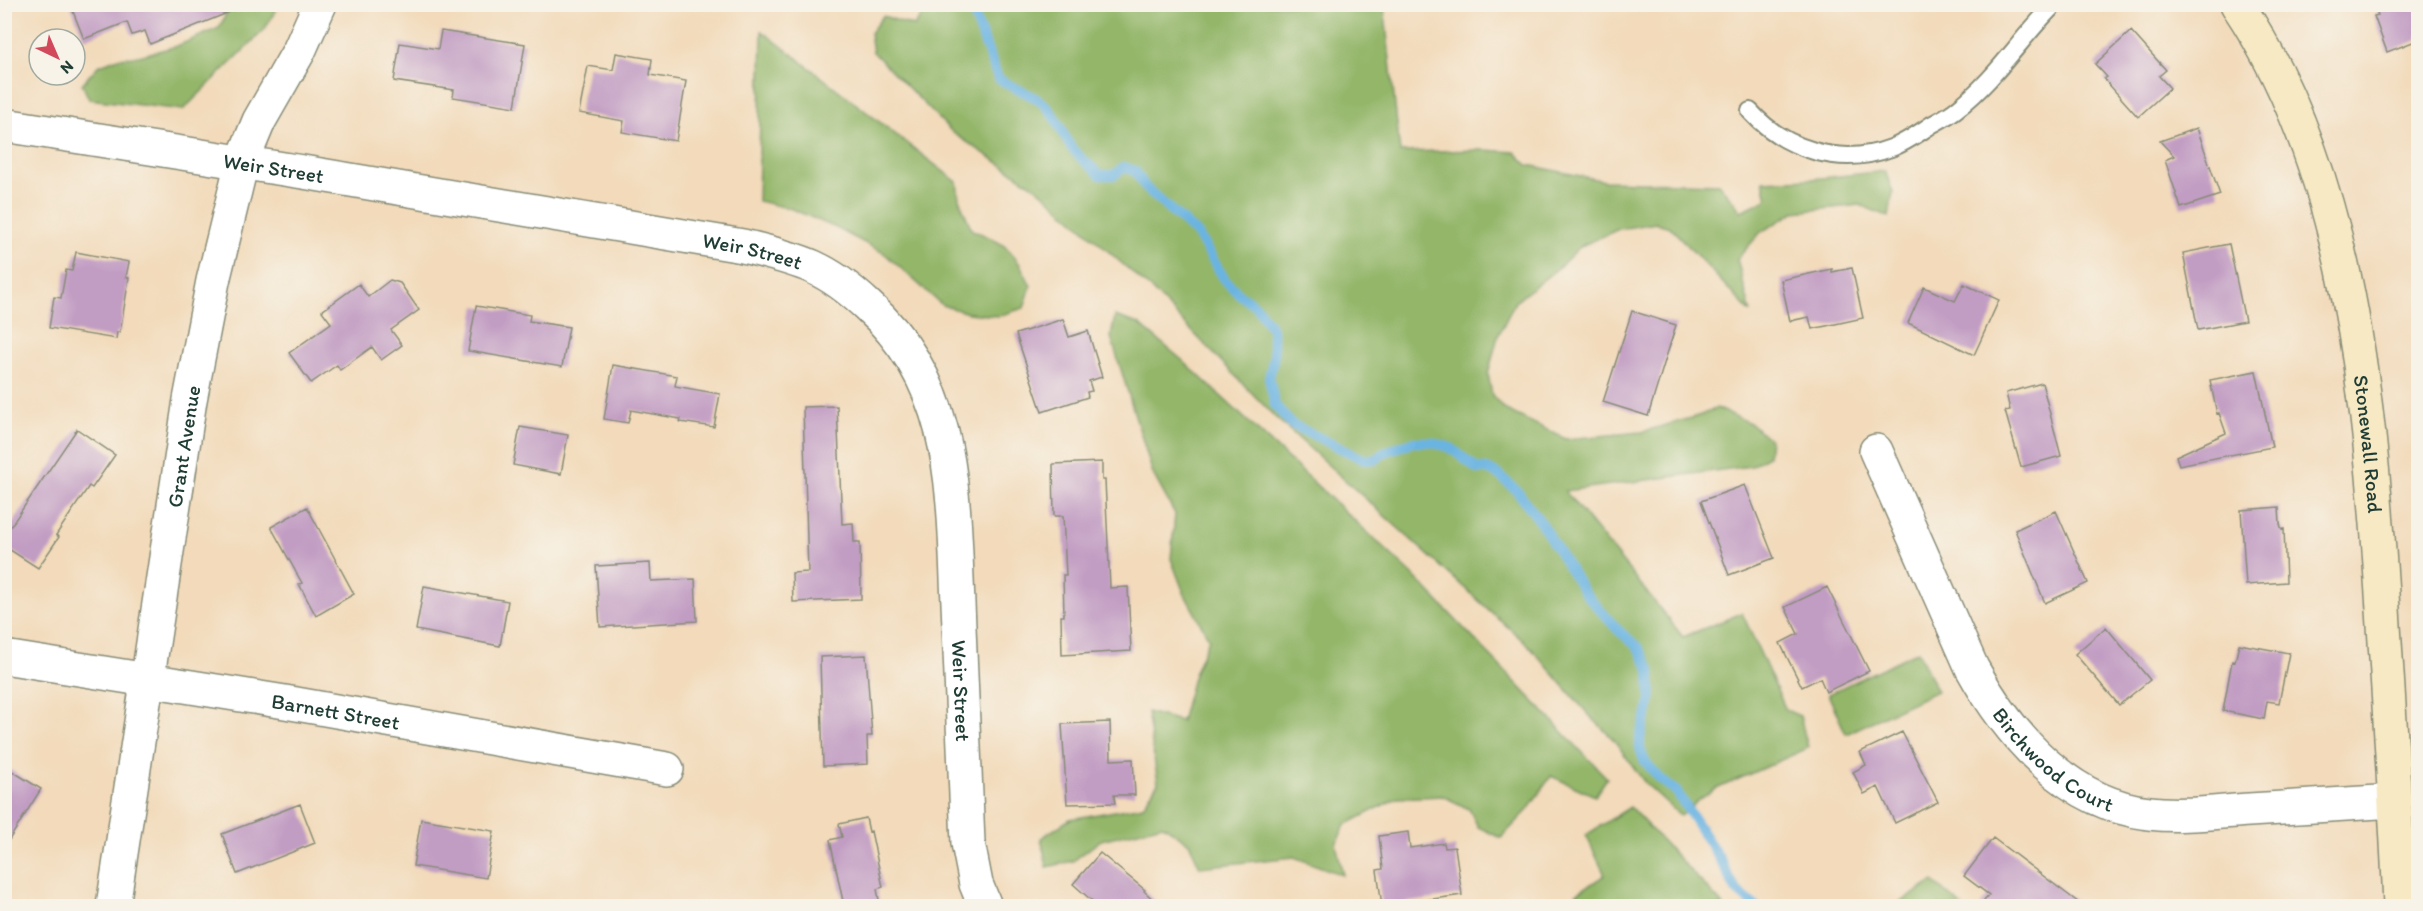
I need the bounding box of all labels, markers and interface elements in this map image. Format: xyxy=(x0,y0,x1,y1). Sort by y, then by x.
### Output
north arrow xyxy=(27,27,87,87)
text: N xyxy=(57,57,78,78)
street label: Weir Street xyxy=(221,147,326,188)
street label: Weir Street xyxy=(701,227,806,274)
street label: Stonewall Road xyxy=(2349,373,2389,515)
street label: Grant Avenue xyxy=(161,383,205,509)
street label: Weir Street xyxy=(947,639,977,742)
street label: Barnett Street xyxy=(270,688,402,734)
street label: Birchwood Court xyxy=(1988,702,2117,816)

